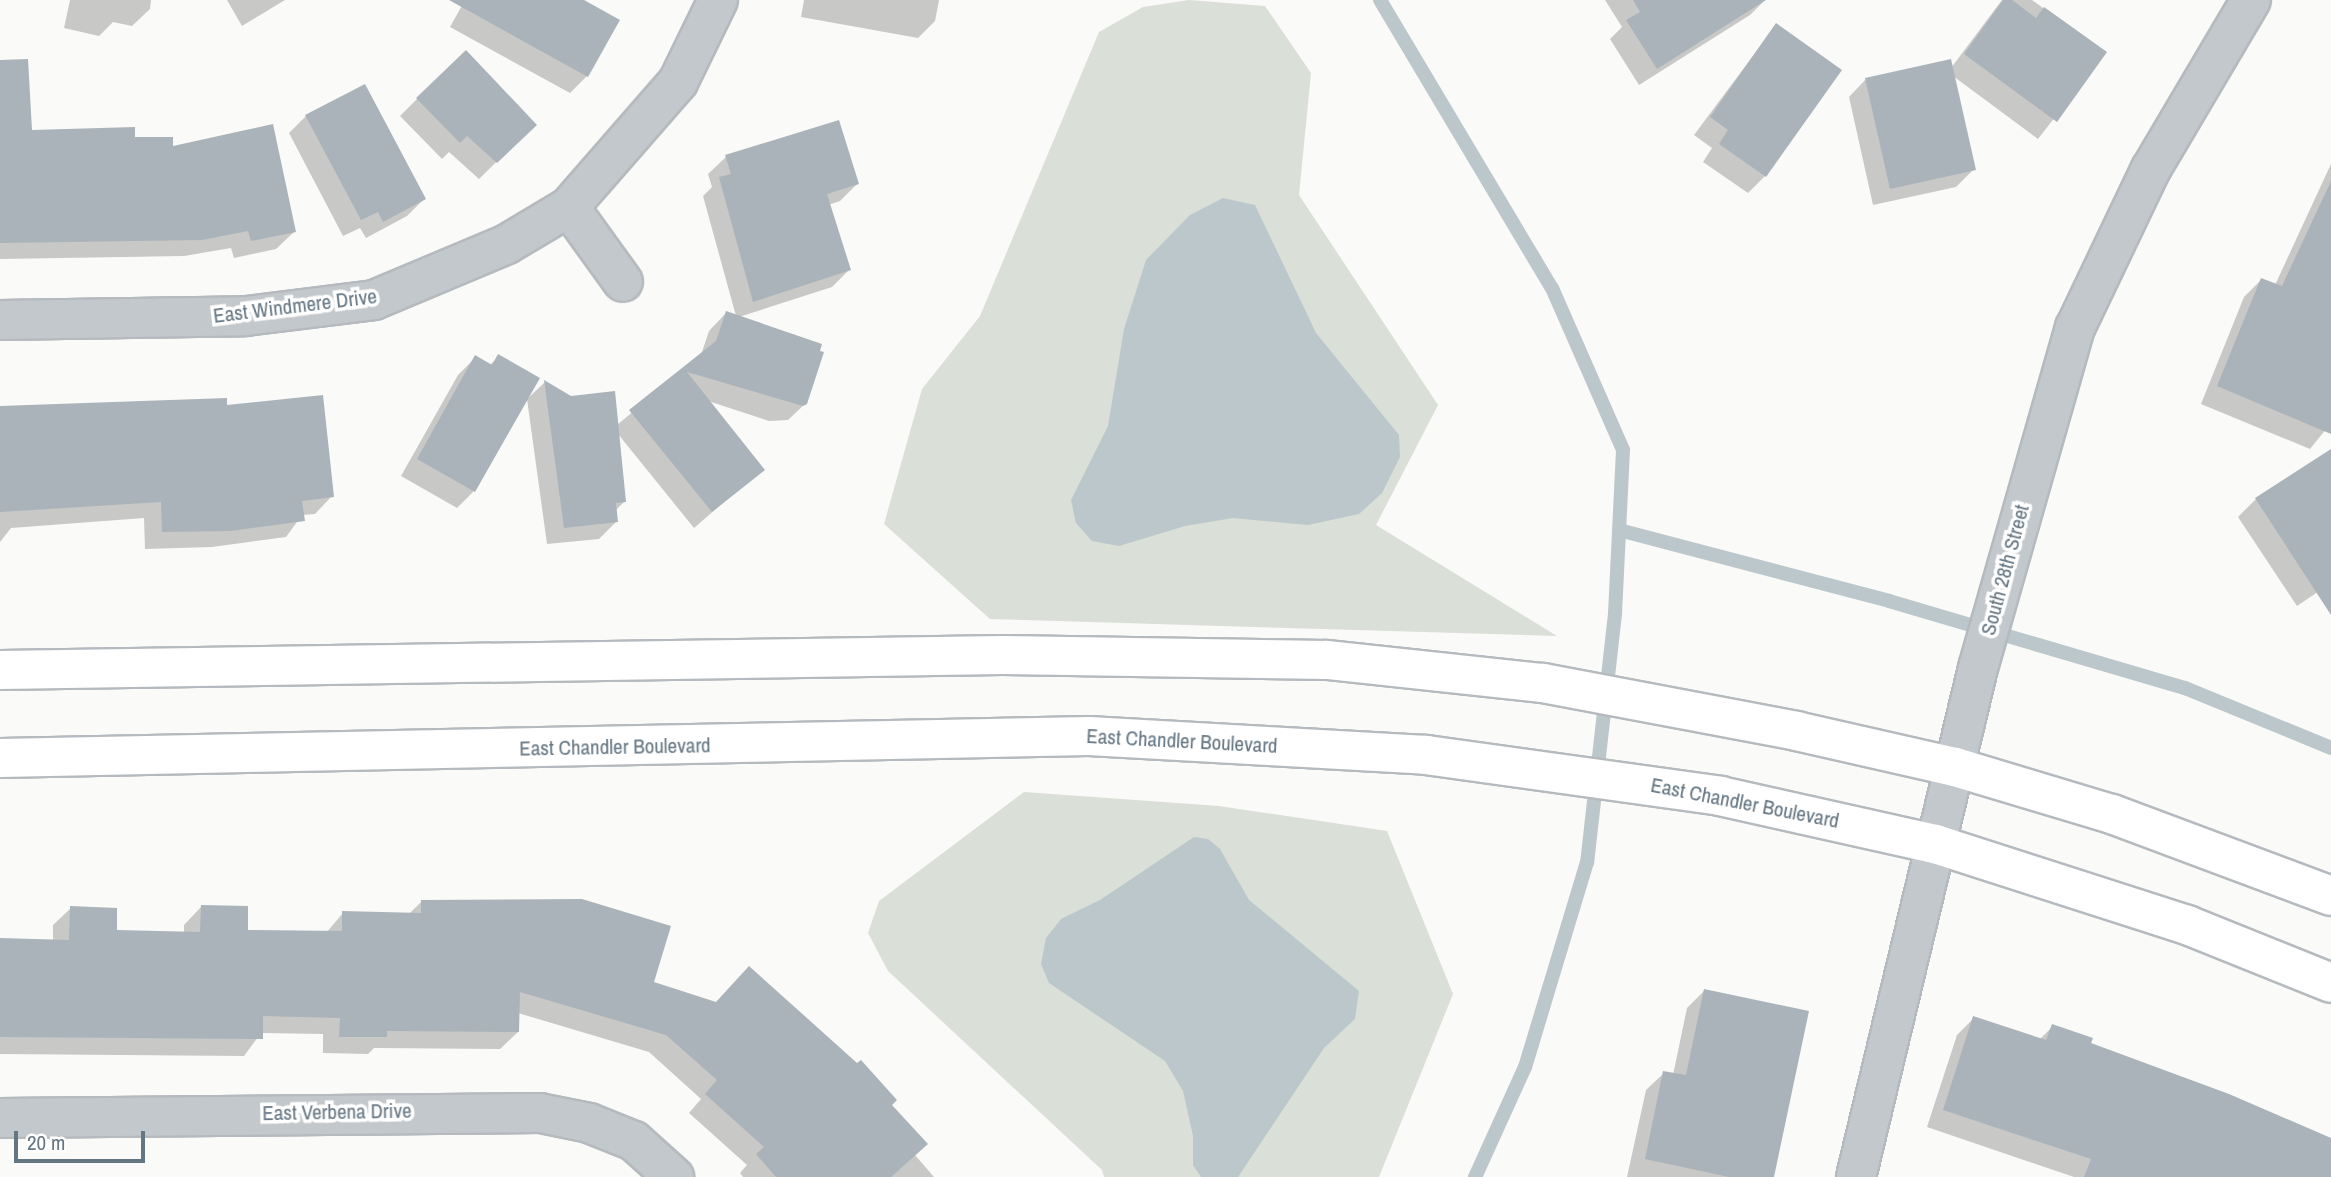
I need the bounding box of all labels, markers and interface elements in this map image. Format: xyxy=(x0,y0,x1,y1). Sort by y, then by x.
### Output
street label: East Windmere Drive xyxy=(212,283,378,329)
street label: South 28th Street xyxy=(1975,502,2035,638)
street label: East Chandler Boulevard xyxy=(1086,723,1278,759)
street label: East Chandler Boulevard xyxy=(519,733,711,761)
street label: East Chandler Boulevard xyxy=(1649,772,1841,834)
street label: East Verbena Drive xyxy=(262,1098,412,1126)
scale bar xyxy=(18,1118,149,1162)
text: 20 m xyxy=(27,1128,65,1157)

